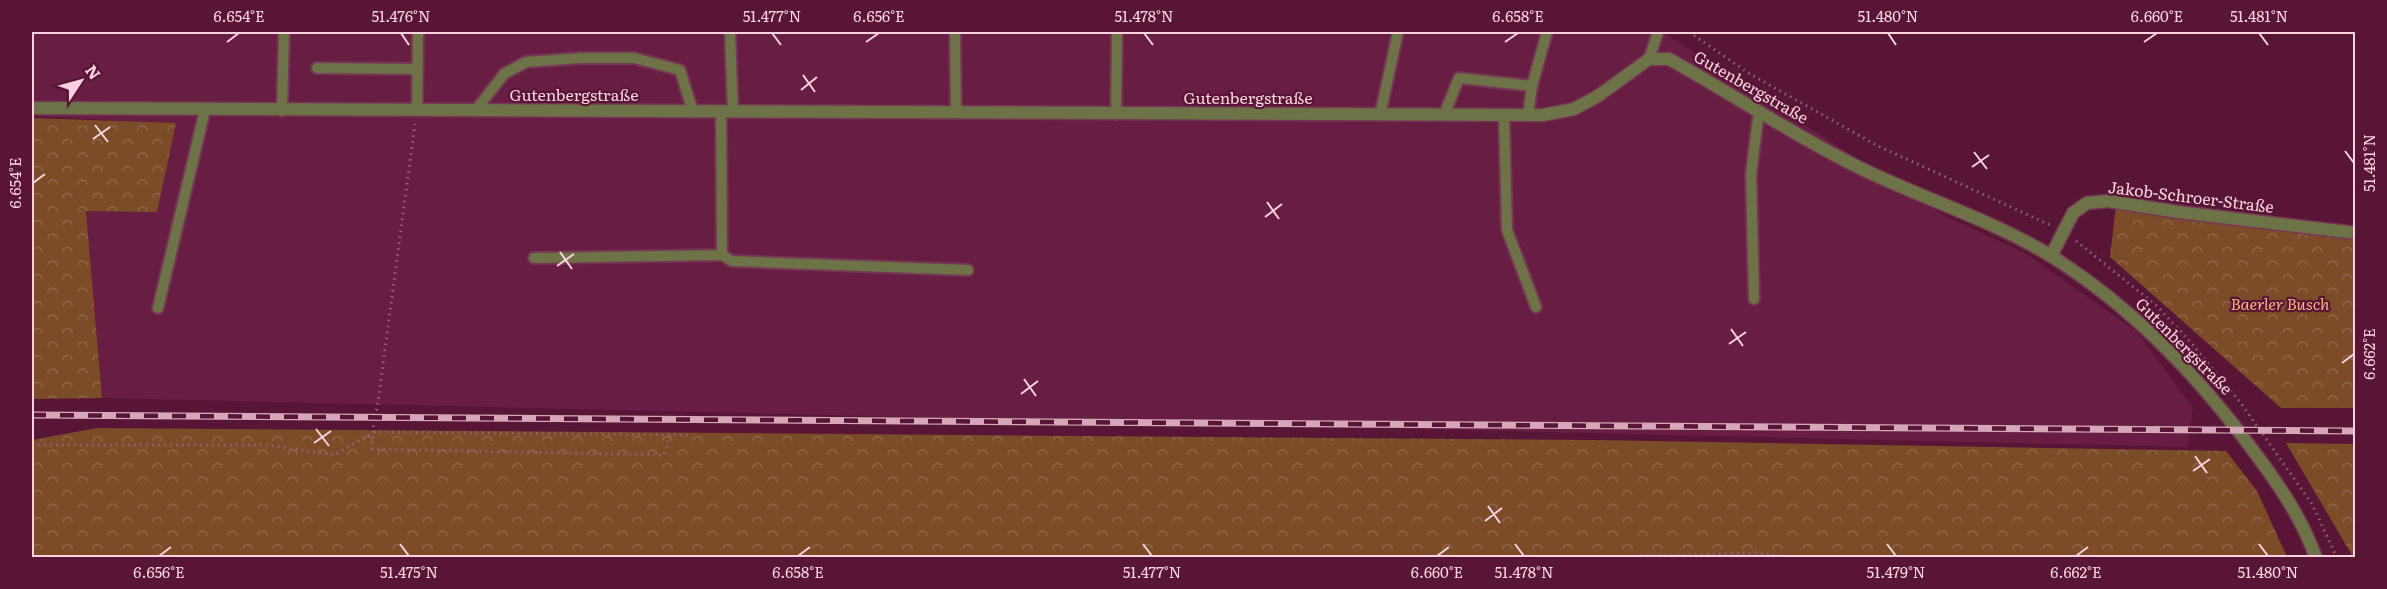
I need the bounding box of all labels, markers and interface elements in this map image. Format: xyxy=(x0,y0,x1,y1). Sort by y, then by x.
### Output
text: 6.654°E xyxy=(213,4,265,27)
text: 51.476°N xyxy=(372,4,430,27)
text: 51.477°N xyxy=(743,4,801,27)
text: 6.656°E xyxy=(853,4,905,27)
text: 51.478°N xyxy=(1114,4,1174,27)
text: 6.658°E xyxy=(1492,4,1544,27)
text: 51.480°N xyxy=(1858,4,1918,27)
text: 6.660°E xyxy=(2131,4,2183,27)
text: 51.481°N xyxy=(2230,4,2288,27)
street label: Gutenbergstraße xyxy=(1690,44,1813,129)
north arrow xyxy=(51,51,111,111)
text: N xyxy=(80,59,108,84)
street label: Gutenbergstraße xyxy=(510,82,638,106)
street label: Gutenbergstraße xyxy=(1184,85,1312,109)
text: 51.481°N xyxy=(2357,134,2380,192)
text: 6.654°E xyxy=(3,157,26,209)
street label: Jakob-Schroer-Straße xyxy=(2107,174,2275,218)
street label: Gutenbergstraße xyxy=(2131,291,2239,399)
park label: Baerler Busch xyxy=(2231,291,2330,315)
text: 6.662°E xyxy=(2357,328,2380,380)
text: 6.656°E xyxy=(133,560,185,583)
text: 51.475°N xyxy=(380,560,438,583)
text: 6.658°E xyxy=(772,560,824,583)
text: 51.477°N xyxy=(1123,560,1181,583)
text: 6.660°E xyxy=(1411,560,1463,583)
text: 51.478°N xyxy=(1494,560,1554,583)
text: 51.479°N xyxy=(1867,560,1925,583)
text: 6.662°E xyxy=(2050,560,2102,583)
text: 51.480°N xyxy=(2238,560,2298,583)

